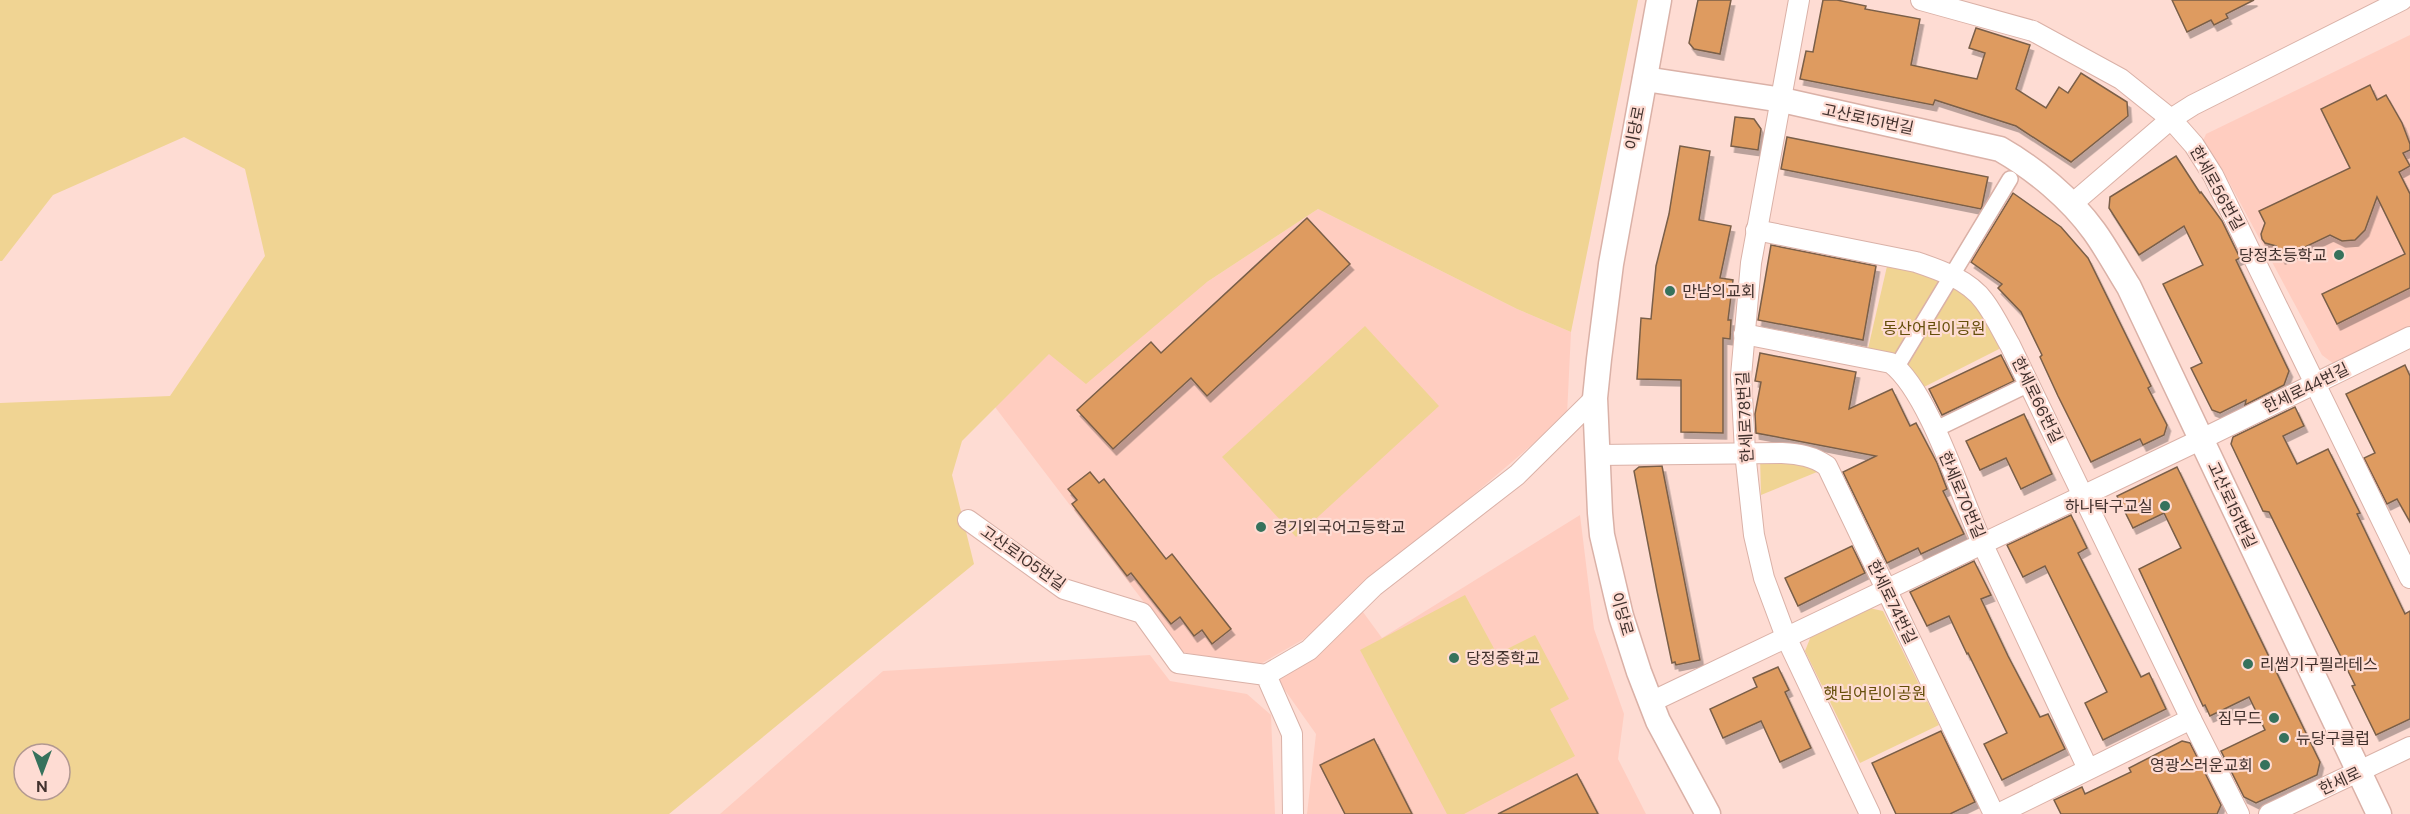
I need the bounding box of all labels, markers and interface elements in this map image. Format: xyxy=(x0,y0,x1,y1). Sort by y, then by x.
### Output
street label: 고산로151번길 xyxy=(1820,99,1916,139)
street label: 이당로 xyxy=(1620,104,1650,152)
street label: 한세로56번길 xyxy=(2185,142,2249,234)
place label: 당정초등학교 xyxy=(2239,245,2327,266)
marker: 당정초등학교 xyxy=(2332,248,2346,262)
place label: 만남의교회 xyxy=(1682,281,1756,302)
marker: 만남의교회 xyxy=(1663,284,1677,298)
park label: 동산어린이공원 xyxy=(1882,318,1986,339)
street label: 한세로66번길 xyxy=(2007,353,2067,447)
street label: 한세로44번길 xyxy=(2260,358,2352,418)
street label: 한세로78번길 xyxy=(1732,371,1758,463)
street label: 한세로70번길 xyxy=(1934,448,1990,542)
street label: 고산로151번길 xyxy=(2203,458,2261,552)
place label: 하나탁구교실 xyxy=(2065,496,2153,517)
marker: 하나탁구교실 xyxy=(2158,499,2172,513)
place label: 경기외국어고등학교 xyxy=(1273,517,1405,538)
marker: 경기외국어고등학교 xyxy=(1254,520,1268,534)
street label: 고산로105번길 xyxy=(976,521,1070,595)
street label: 한세로74번길 xyxy=(1863,557,1921,647)
street label: 이당로 xyxy=(1606,590,1638,638)
place label: 당정중학교 xyxy=(1466,648,1540,669)
marker: 당정중학교 xyxy=(1447,651,1461,665)
place label: 리썸기구필라테스 xyxy=(2260,654,2378,675)
marker: 리썸기구필라테스 xyxy=(2241,657,2255,671)
park label: 햇님어린이공원 xyxy=(1823,683,1927,704)
place label: 짐무드 xyxy=(2218,708,2262,729)
marker: 짐무드 xyxy=(2267,711,2281,725)
place label: 뉴당구클럽 xyxy=(2296,728,2370,749)
marker: 뉴당구클럽 xyxy=(2277,731,2291,745)
north arrow xyxy=(12,742,72,802)
place label: 영광스러운교회 xyxy=(2150,755,2253,776)
marker: 영광스러운교회 xyxy=(2258,758,2272,772)
street label: 한세로 xyxy=(2316,762,2365,800)
text: N xyxy=(36,776,48,797)

